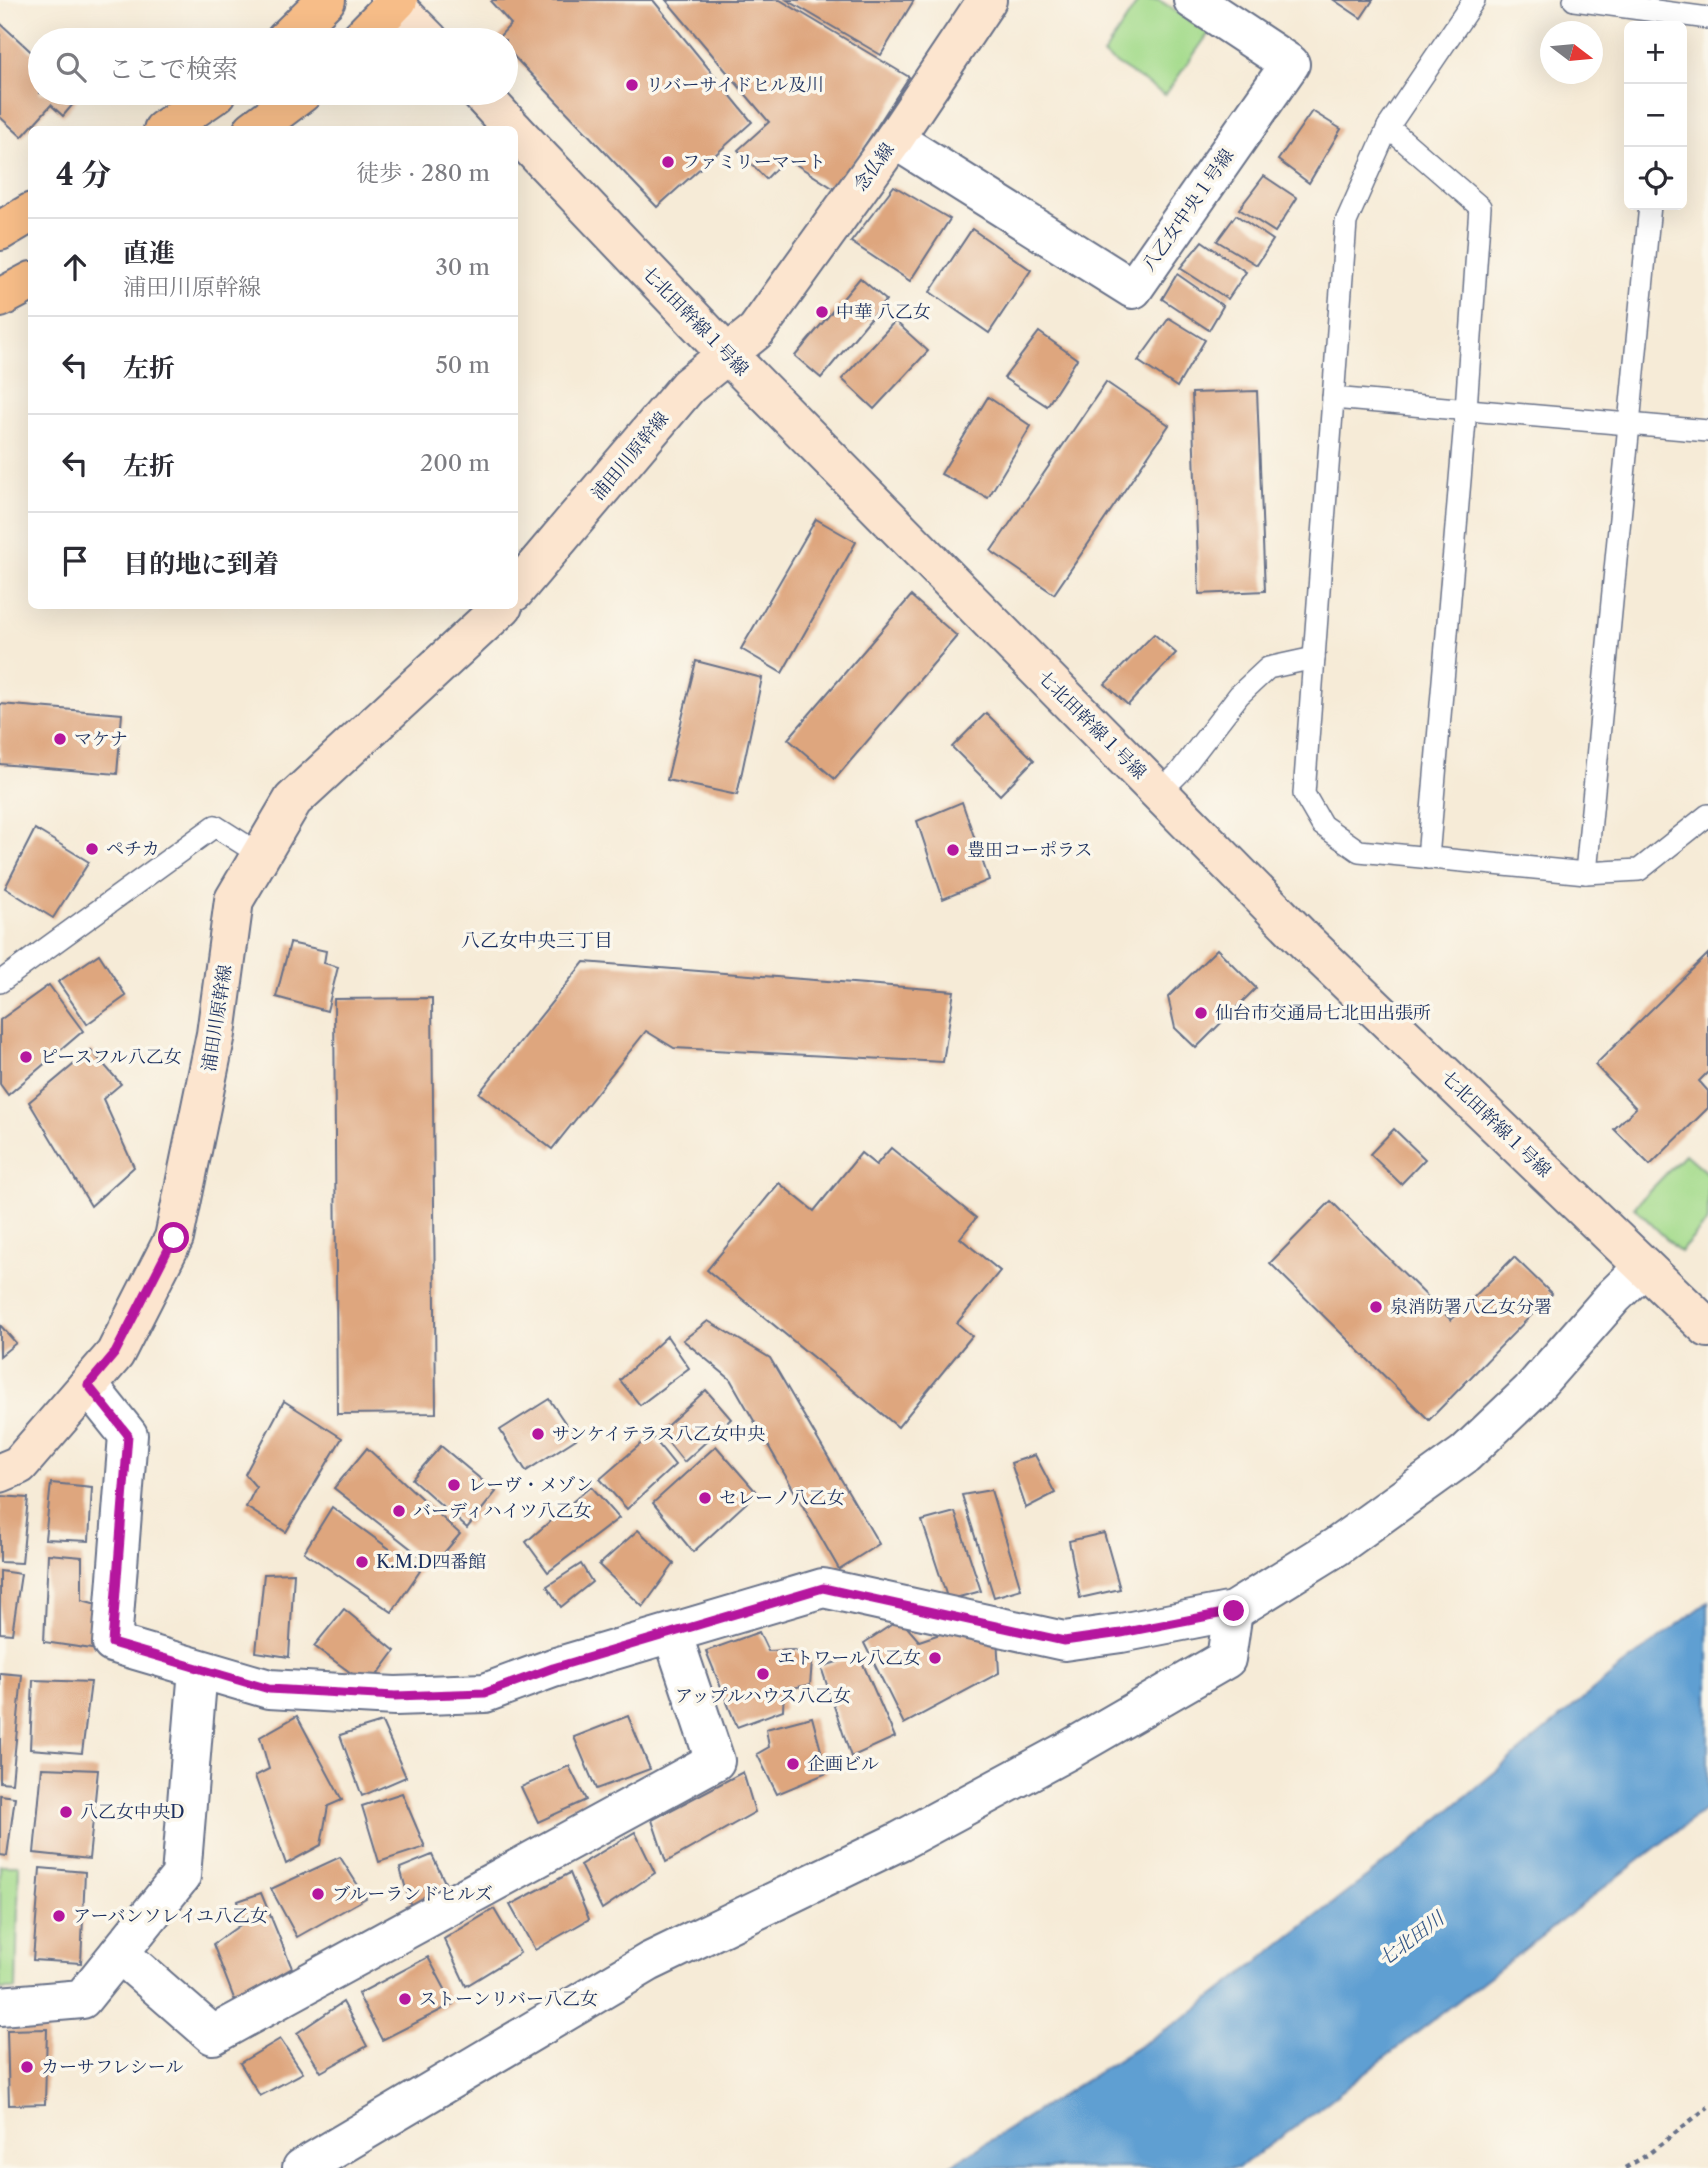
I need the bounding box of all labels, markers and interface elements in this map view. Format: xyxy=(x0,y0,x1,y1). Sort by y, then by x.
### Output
north arrow xyxy=(1540,21,1603,84)
map controls xyxy=(1624,21,1687,210)
button: + xyxy=(1624,21,1687,84)
search box xyxy=(28,28,518,105)
icon: search xyxy=(52,48,90,86)
text: ここで検索 xyxy=(108,53,238,85)
place label: リバーサイドヒル及川 xyxy=(646,74,824,96)
marker: リバーサイドヒル及川 xyxy=(624,77,640,93)
button: − xyxy=(1624,84,1687,147)
street label: 念仏線 xyxy=(849,139,899,195)
street label: 八乙女中央１号線 xyxy=(1138,145,1238,275)
button: locate xyxy=(1624,147,1687,210)
place label: ファミリーマート xyxy=(682,151,826,173)
marker: ファミリーマート xyxy=(660,154,676,170)
text: 4 分 xyxy=(56,156,111,193)
text: 徒歩 · 280 m xyxy=(356,159,490,187)
text: 直進 xyxy=(123,237,175,269)
icon: ahead xyxy=(56,248,94,286)
text: 30 m xyxy=(435,253,490,281)
street label: 七北田幹線１号線 xyxy=(637,262,753,380)
text: 浦田川原幹線 xyxy=(123,273,261,301)
place label: 中華 八乙女 xyxy=(836,301,931,323)
marker: 中華 八乙女 xyxy=(814,304,830,320)
icon: left xyxy=(56,346,94,384)
text: 50 m xyxy=(435,351,490,379)
text: 左折 xyxy=(123,352,175,384)
street label: 浦田川原幹線 xyxy=(587,408,673,504)
icon: left xyxy=(56,444,94,482)
text: 200 m xyxy=(420,449,490,477)
text: 左折 xyxy=(123,450,175,482)
icon: arrive xyxy=(56,542,94,580)
text: 目的地に到着 xyxy=(123,548,279,580)
street label: 七北田幹線１号線 xyxy=(1033,666,1151,784)
place label: マケナ xyxy=(74,728,128,750)
marker: マケナ xyxy=(52,731,68,747)
place label: ペチカ xyxy=(106,838,160,860)
place label: 豊田コーポラス xyxy=(967,839,1092,861)
marker: ペチカ xyxy=(84,841,100,857)
marker: 豊田コーポラス xyxy=(945,842,961,858)
district label: 八乙女中央三丁目 xyxy=(461,929,613,952)
street label: 浦田川原幹線 xyxy=(198,963,236,1073)
place label: 仙台市交通局七北田出張所 xyxy=(1215,1002,1431,1024)
marker: 仙台市交通局七北田出張所 xyxy=(1193,1005,1209,1021)
place label: ピースフル八乙女 xyxy=(40,1046,182,1068)
marker: ピースフル八乙女 xyxy=(18,1049,34,1065)
street label: 七北田幹線１号線 xyxy=(1437,1066,1555,1182)
route start xyxy=(158,1222,189,1253)
place label: 泉消防署八乙女分署 xyxy=(1390,1296,1552,1318)
marker: 泉消防署八乙女分署 xyxy=(1368,1299,1384,1315)
place label: サンケイテラス八乙女中央 xyxy=(552,1423,765,1445)
marker: サンケイテラス八乙女中央 xyxy=(530,1426,546,1442)
place label: レーヴ・メゾン xyxy=(468,1474,593,1496)
marker: レーヴ・メゾン xyxy=(446,1477,462,1493)
place label: セレーノ八乙女 xyxy=(719,1487,845,1509)
marker: セレーノ八乙女 xyxy=(697,1490,713,1506)
place label: バーディハイツ八乙女 xyxy=(413,1500,592,1522)
marker: バーディハイツ八乙女 xyxy=(391,1503,407,1519)
place label: K.M.D四番館 xyxy=(376,1551,486,1573)
marker: K.M.D四番館 xyxy=(354,1554,370,1570)
route end xyxy=(1218,1595,1249,1626)
place label: エトワール八乙女 xyxy=(777,1647,921,1669)
marker: エトワール八乙女 xyxy=(927,1650,943,1666)
marker: アップルハウス八乙女 xyxy=(755,1666,771,1682)
place label: アップルハウス八乙女 xyxy=(675,1685,851,1707)
place label: 企画ビル xyxy=(807,1753,879,1775)
marker: 企画ビル xyxy=(785,1756,801,1772)
place label: 八乙女中央D xyxy=(80,1801,185,1823)
marker: 八乙女中央D xyxy=(58,1804,74,1820)
place label: ブルーランドヒルズ xyxy=(332,1883,493,1905)
marker: ブルーランドヒルズ xyxy=(310,1886,326,1902)
place label: アーバンソレイユ八乙女 xyxy=(73,1905,268,1927)
water label: 七北田川 xyxy=(1374,1906,1450,1971)
marker: アーバンソレイユ八乙女 xyxy=(51,1908,67,1924)
place label: ストーンリバー八乙女 xyxy=(419,1988,598,2010)
marker: ストーンリバー八乙女 xyxy=(397,1991,413,2007)
place label: カーサフレシール xyxy=(41,2056,183,2078)
marker: カーサフレシール xyxy=(19,2059,35,2075)

